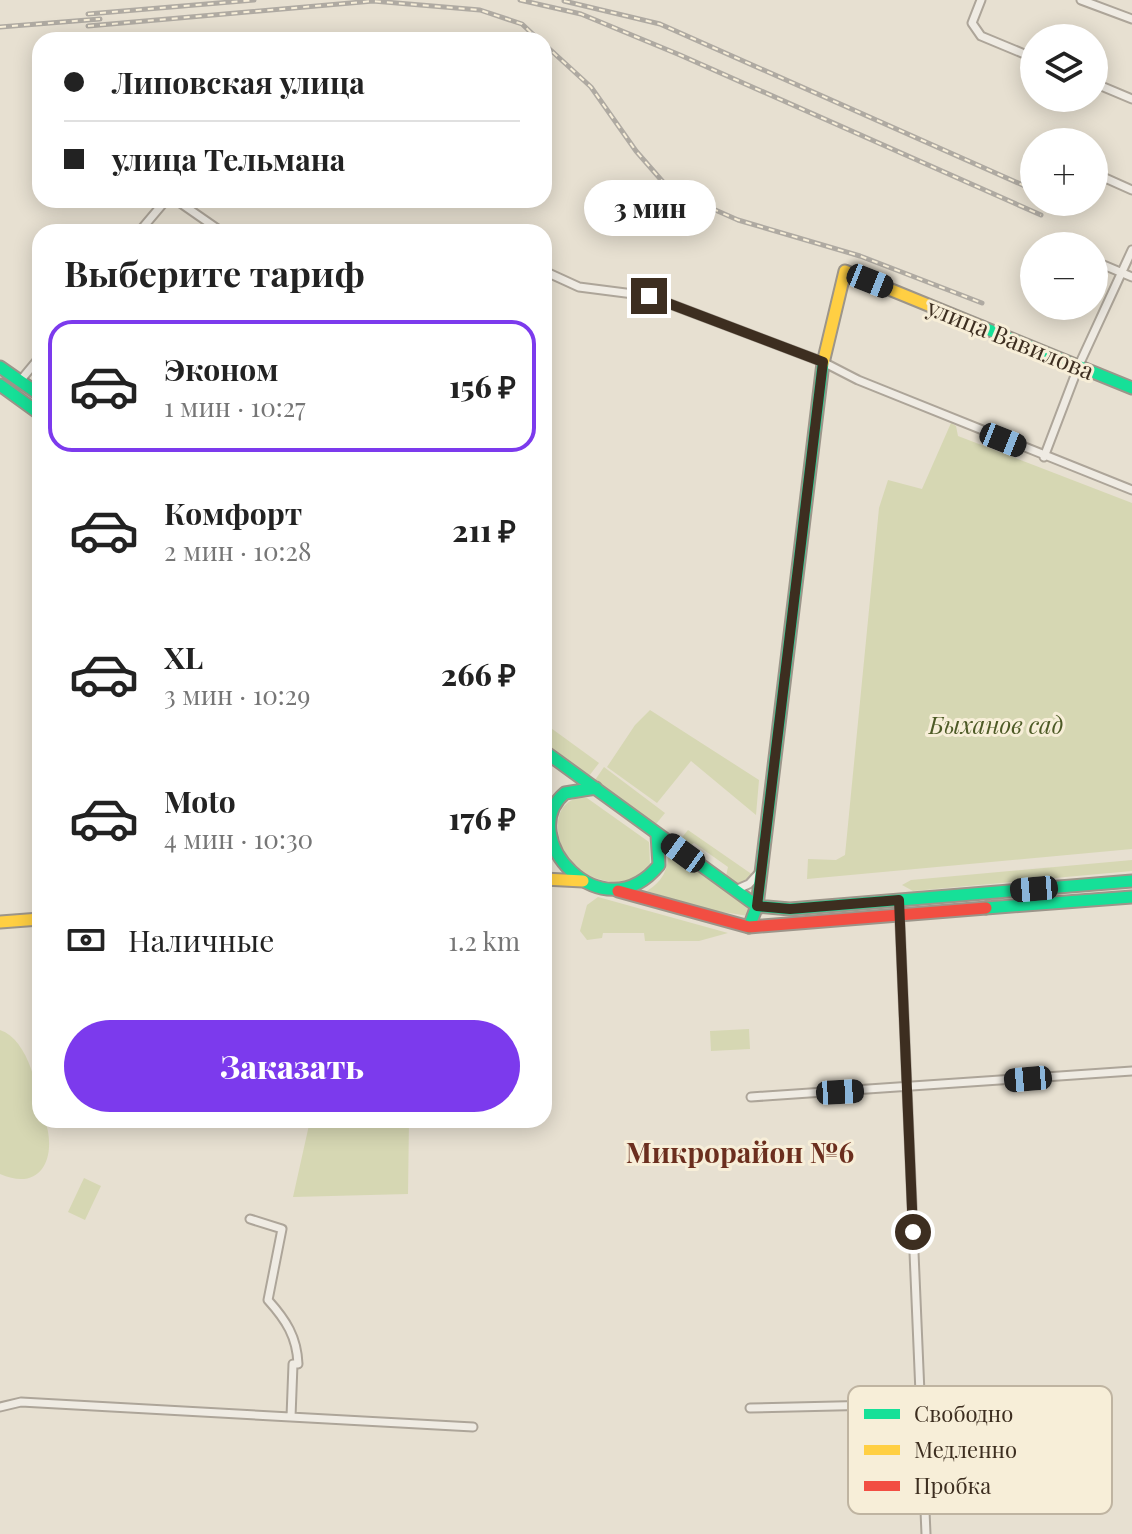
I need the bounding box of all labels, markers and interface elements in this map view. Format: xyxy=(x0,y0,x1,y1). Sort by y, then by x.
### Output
map controls xyxy=(1020,24,1108,320)
button: layers xyxy=(1020,24,1108,112)
text: Липовская улица xyxy=(112,62,365,102)
button: + xyxy=(1020,128,1108,216)
text: улица Тельмана xyxy=(112,139,345,179)
callout: 3 мин xyxy=(583,180,715,236)
text: 3 мин xyxy=(614,190,686,225)
button: − xyxy=(1020,232,1108,320)
text: Выберите тариф xyxy=(64,248,365,296)
car xyxy=(843,261,897,301)
route end xyxy=(631,278,667,314)
street label: улица Вавилова xyxy=(922,290,1099,386)
text: Эконом xyxy=(164,349,279,389)
icon: car xyxy=(68,350,140,422)
text: 156 ₽ xyxy=(449,366,516,406)
text: 1 мин · 10:27 xyxy=(164,389,306,424)
car xyxy=(976,420,1030,460)
text: Комфорт xyxy=(164,493,302,533)
icon: car xyxy=(68,494,140,566)
text: 211 ₽ xyxy=(452,510,516,550)
text: 2 мин · 10:28 xyxy=(164,533,311,568)
text: XL xyxy=(164,637,203,677)
icon: car xyxy=(68,638,140,710)
text: 266 ₽ xyxy=(441,654,516,694)
text: 3 мин · 10:29 xyxy=(164,677,310,712)
park label: Быханов сад xyxy=(928,708,1063,740)
text: Moto xyxy=(164,781,236,821)
icon: car xyxy=(68,782,140,854)
text: 176 ₽ xyxy=(449,798,516,838)
text: 4 мин · 10:30 xyxy=(164,821,313,856)
car xyxy=(657,829,709,877)
car xyxy=(1009,875,1059,903)
icon: cash xyxy=(64,918,108,962)
text: Наличные xyxy=(128,920,274,960)
text: 1.2 km xyxy=(448,923,520,958)
button: Заказать xyxy=(64,1020,520,1112)
car xyxy=(1003,1065,1053,1093)
car xyxy=(815,1079,865,1105)
district label: Микрорайон №6 xyxy=(626,1133,854,1170)
route start xyxy=(895,1214,931,1250)
legend xyxy=(848,1386,1112,1514)
text: Свободно xyxy=(914,1398,1013,1428)
text: Медленно xyxy=(914,1434,1017,1464)
text: Пробка xyxy=(914,1470,991,1500)

